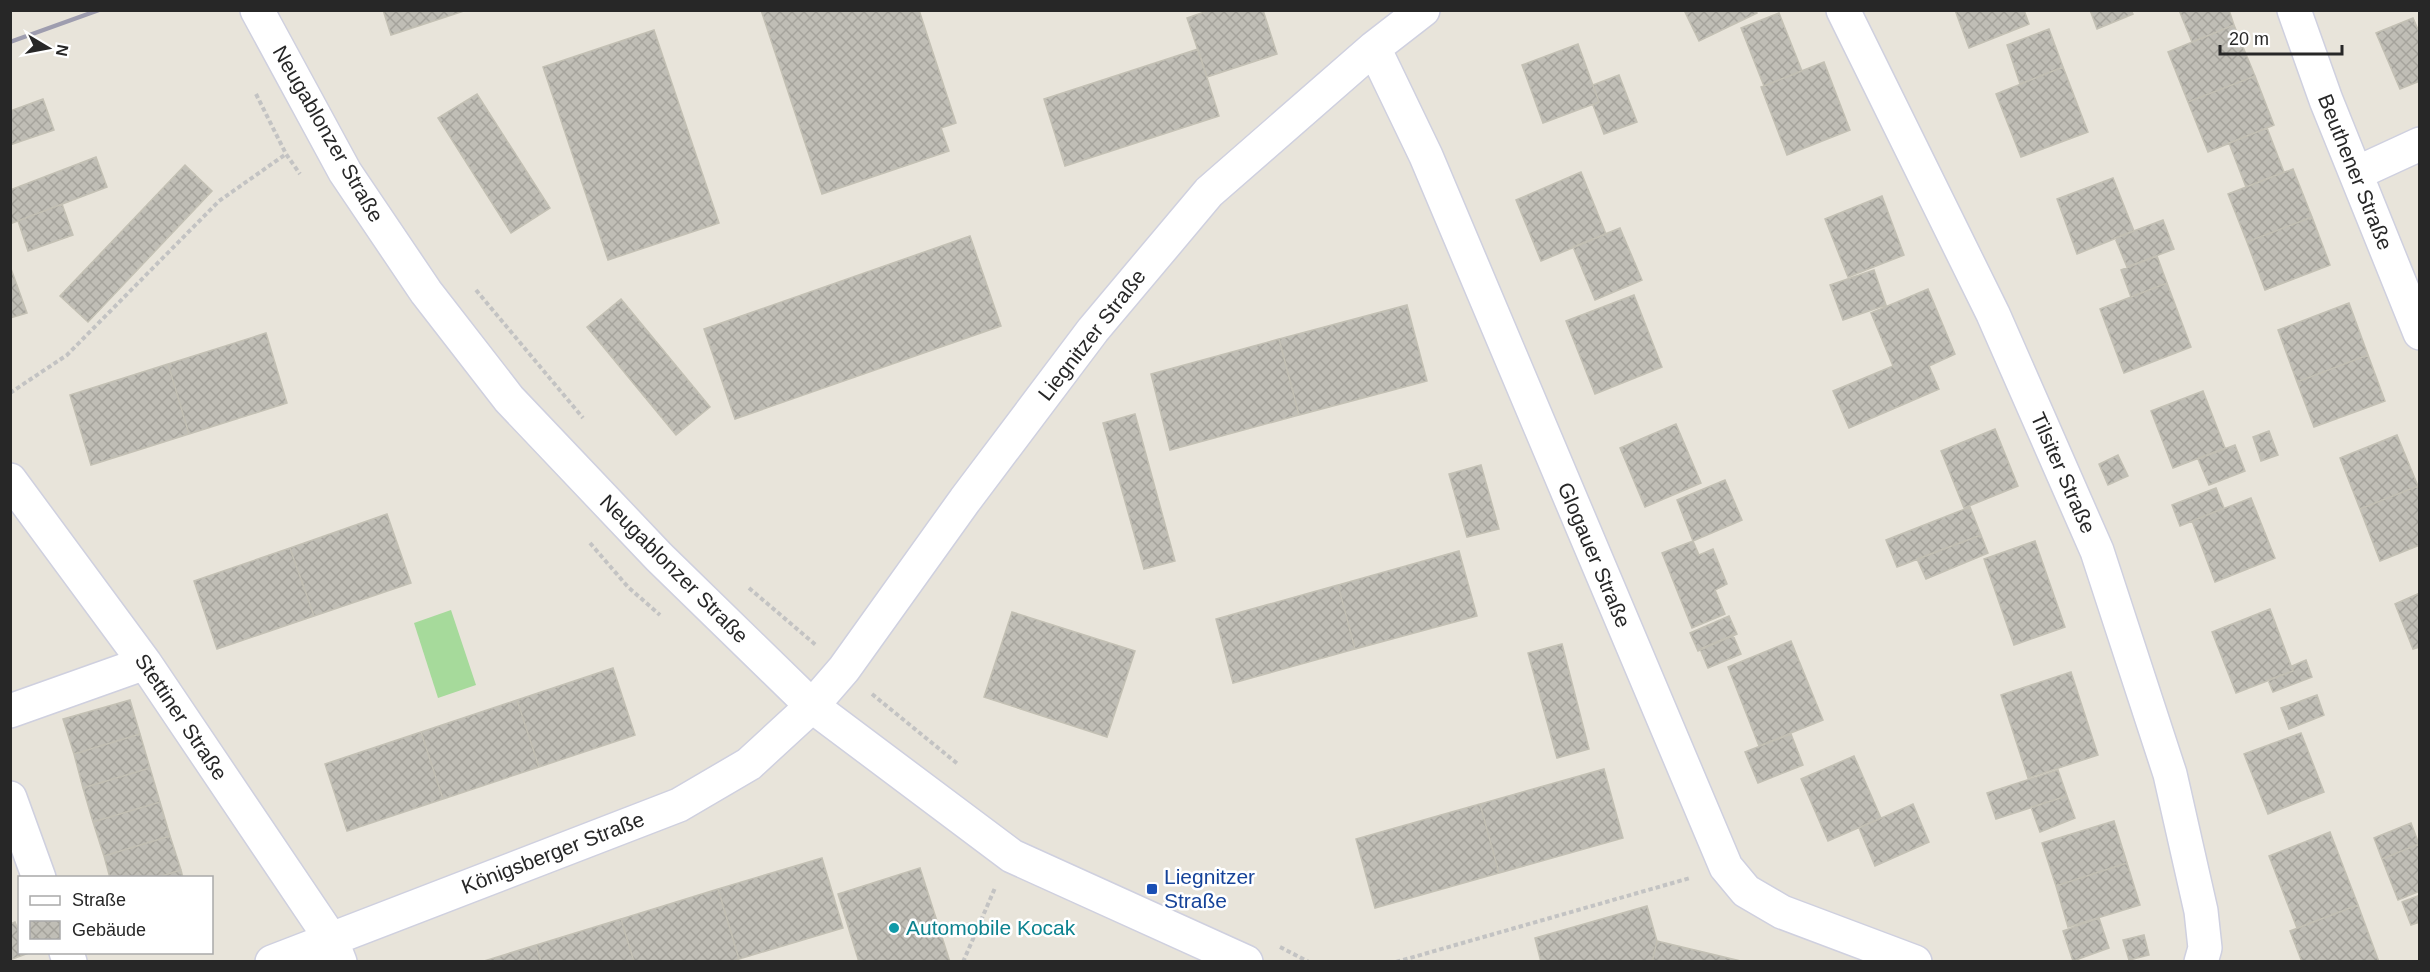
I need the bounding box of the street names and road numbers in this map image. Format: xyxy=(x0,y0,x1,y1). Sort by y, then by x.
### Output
street label: Neugablonzer Straße xyxy=(269,42,388,226)
street label: Beuthener Straße xyxy=(2314,91,2397,253)
street label: Liegnitzer Straße xyxy=(1033,265,1150,405)
street label: Tilsiter Straße xyxy=(2027,409,2100,537)
street label: Glogauer Straße xyxy=(1554,479,1635,631)
street label: Neugablonzer Straße xyxy=(596,490,753,647)
street label: Stettiner Straße xyxy=(131,649,232,784)
street label: Königsberger Straße xyxy=(458,807,647,898)

